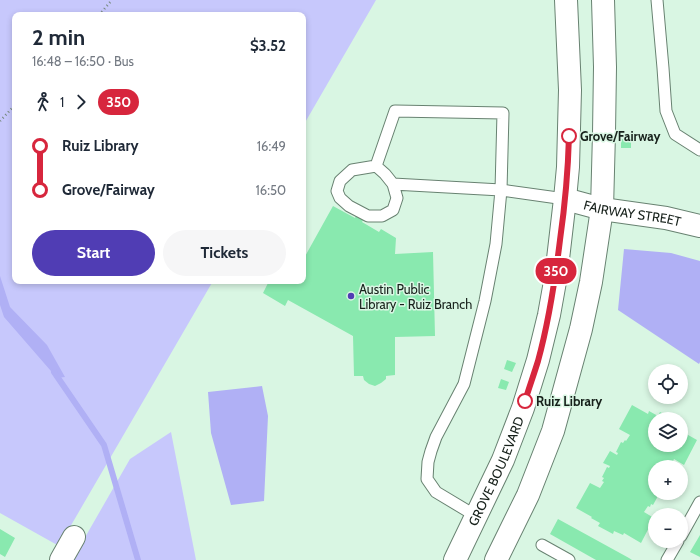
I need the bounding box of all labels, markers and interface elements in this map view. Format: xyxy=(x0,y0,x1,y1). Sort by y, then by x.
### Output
text: 2 min xyxy=(32,24,85,51)
text: $3.52 xyxy=(250,37,286,55)
text: 16:48 – 16:50 · Bus xyxy=(32,53,134,69)
icon: walk xyxy=(32,91,54,113)
icon: forward xyxy=(70,91,92,113)
text: 350 xyxy=(106,93,131,111)
text: 1 xyxy=(60,94,64,110)
marker: Grove/Fairway xyxy=(561,128,577,144)
place label: Grove/Fairway xyxy=(580,128,660,144)
text: Ruiz Library xyxy=(62,137,139,155)
text: 16:49 xyxy=(257,138,286,154)
text: Grove/Fairway xyxy=(62,181,155,199)
text: 16:50 xyxy=(256,182,286,198)
street label: FAIRWAY STREET xyxy=(582,196,683,229)
button: Start xyxy=(32,230,155,276)
button: Tickets xyxy=(163,230,286,276)
line badge: 350 xyxy=(533,258,579,284)
text: 350 xyxy=(544,262,568,280)
place label: Austin Public Library - Ruiz Branch xyxy=(359,281,472,312)
marker: Austin Public Library - Ruiz Branch xyxy=(346,291,356,301)
map controls xyxy=(648,364,688,548)
button: locate xyxy=(648,364,688,404)
marker: Ruiz Library xyxy=(517,393,533,409)
place label: Ruiz Library xyxy=(536,393,602,409)
button: layers xyxy=(648,412,688,452)
street label: GROVE BOULEVARD xyxy=(465,414,527,528)
button: + xyxy=(648,460,688,500)
button: − xyxy=(648,508,688,548)

